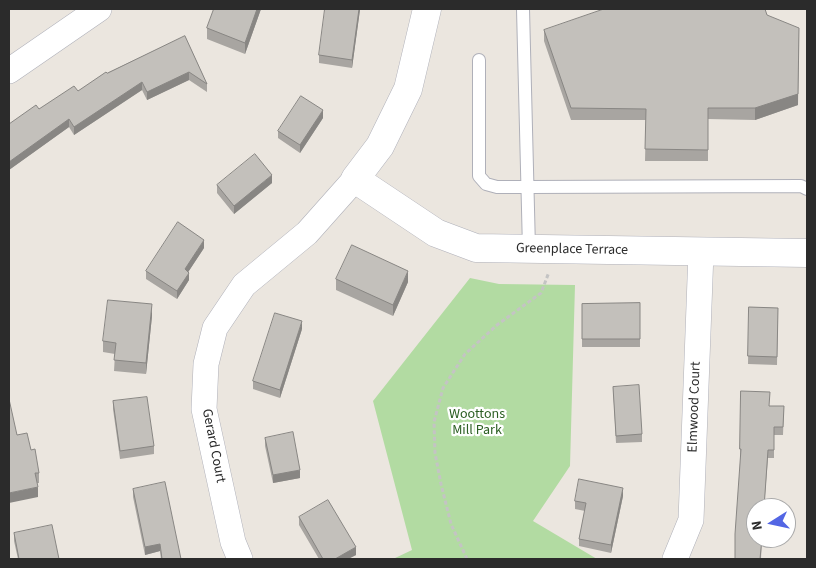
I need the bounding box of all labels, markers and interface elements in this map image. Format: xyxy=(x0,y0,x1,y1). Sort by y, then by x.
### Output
street label: Greenplace Terrace xyxy=(516,241,628,259)
street label: Elmwood Court xyxy=(685,361,705,453)
street label: Gerard Court xyxy=(198,407,228,485)
park label: Woottons Mill Park xyxy=(449,407,505,440)
north arrow xyxy=(746,498,796,548)
text: N xyxy=(747,519,768,532)

